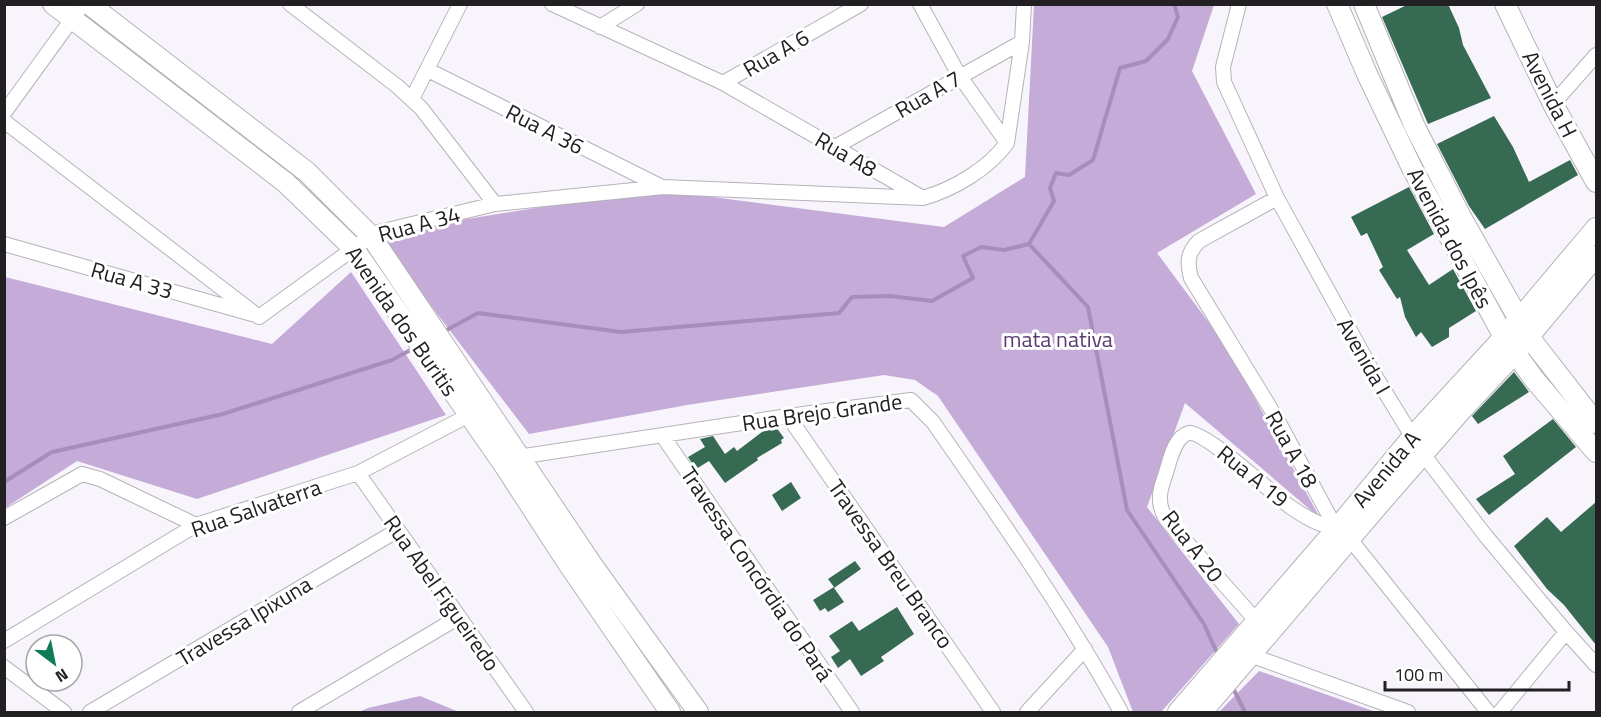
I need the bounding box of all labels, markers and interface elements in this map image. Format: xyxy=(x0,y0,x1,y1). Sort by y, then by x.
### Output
street label: Rua A 6 xyxy=(737,20,815,86)
street label: Avenida H xyxy=(1514,45,1586,143)
street label: Rua A 7 xyxy=(889,61,967,127)
street label: Rua A 36 xyxy=(500,95,590,163)
street label: Rua A8 xyxy=(809,123,883,185)
street label: Avenida dos Ipês xyxy=(1399,162,1501,314)
street label: Rua A 34 xyxy=(374,197,464,251)
street label: Avenida dos Buritis xyxy=(337,239,467,403)
street label: Rua A 33 xyxy=(87,252,177,308)
street label: Avenida I xyxy=(1328,311,1400,401)
park label: mata nativa xyxy=(1003,322,1113,356)
street label: Rua Brejo Grande xyxy=(740,384,904,440)
street label: Rua A 18 xyxy=(1257,404,1327,494)
street label: Avenida A xyxy=(1344,423,1428,515)
street label: Rua A 19 xyxy=(1210,436,1296,516)
street label: Travessa Concórdia do Pará xyxy=(672,460,842,688)
street label: Rua Salvaterra xyxy=(186,470,326,546)
street label: Travessa Breu Branco xyxy=(820,472,962,656)
street label: Rua A 20 xyxy=(1154,503,1232,589)
street label: Rua Abel Figueiredo xyxy=(375,508,509,678)
street label: Travessa Ipixuna xyxy=(170,567,318,675)
north arrow xyxy=(24,633,84,693)
scale bar xyxy=(1385,654,1570,692)
text: 100 m xyxy=(1394,661,1443,688)
text: N xyxy=(51,663,73,689)

